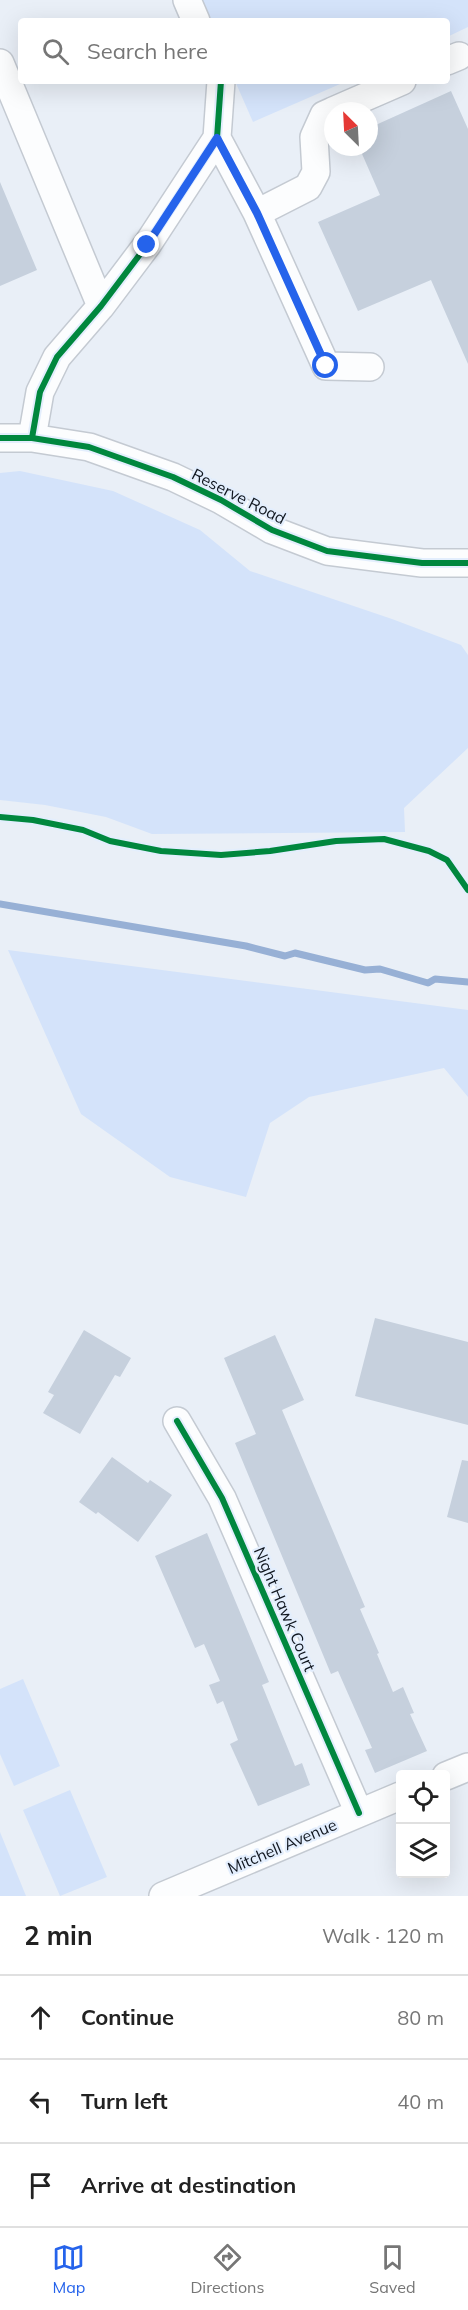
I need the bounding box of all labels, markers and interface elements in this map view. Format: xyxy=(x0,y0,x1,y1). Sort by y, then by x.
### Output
search box xyxy=(18,18,450,84)
icon: search xyxy=(39,35,72,68)
text: Search here xyxy=(87,37,208,65)
north arrow xyxy=(324,102,378,156)
route end xyxy=(133,231,159,257)
route start xyxy=(312,352,338,378)
street label: Reserve Road xyxy=(189,464,289,528)
street label: Night Hawk Court xyxy=(250,1544,320,1675)
map controls xyxy=(396,1770,450,1878)
button: locate xyxy=(396,1770,450,1824)
street label: Mitchell Avenue xyxy=(224,1814,340,1878)
button: layers xyxy=(396,1824,450,1878)
text: 2 min xyxy=(24,1919,93,1952)
text: Walk · 120 m xyxy=(322,1923,444,1948)
icon: ahead xyxy=(24,2001,57,2034)
text: Continue xyxy=(81,2003,174,2031)
text: 80 m xyxy=(397,2005,444,2030)
icon: left xyxy=(24,2085,57,2118)
text: Turn left xyxy=(81,2087,168,2115)
text: 40 m xyxy=(397,2089,444,2114)
icon: arrive xyxy=(24,2169,57,2202)
text: Arrive at destination xyxy=(81,2171,296,2199)
tab: Map xyxy=(52,2241,85,2297)
tab: Directions xyxy=(190,2241,264,2297)
tab: Saved xyxy=(369,2241,416,2297)

